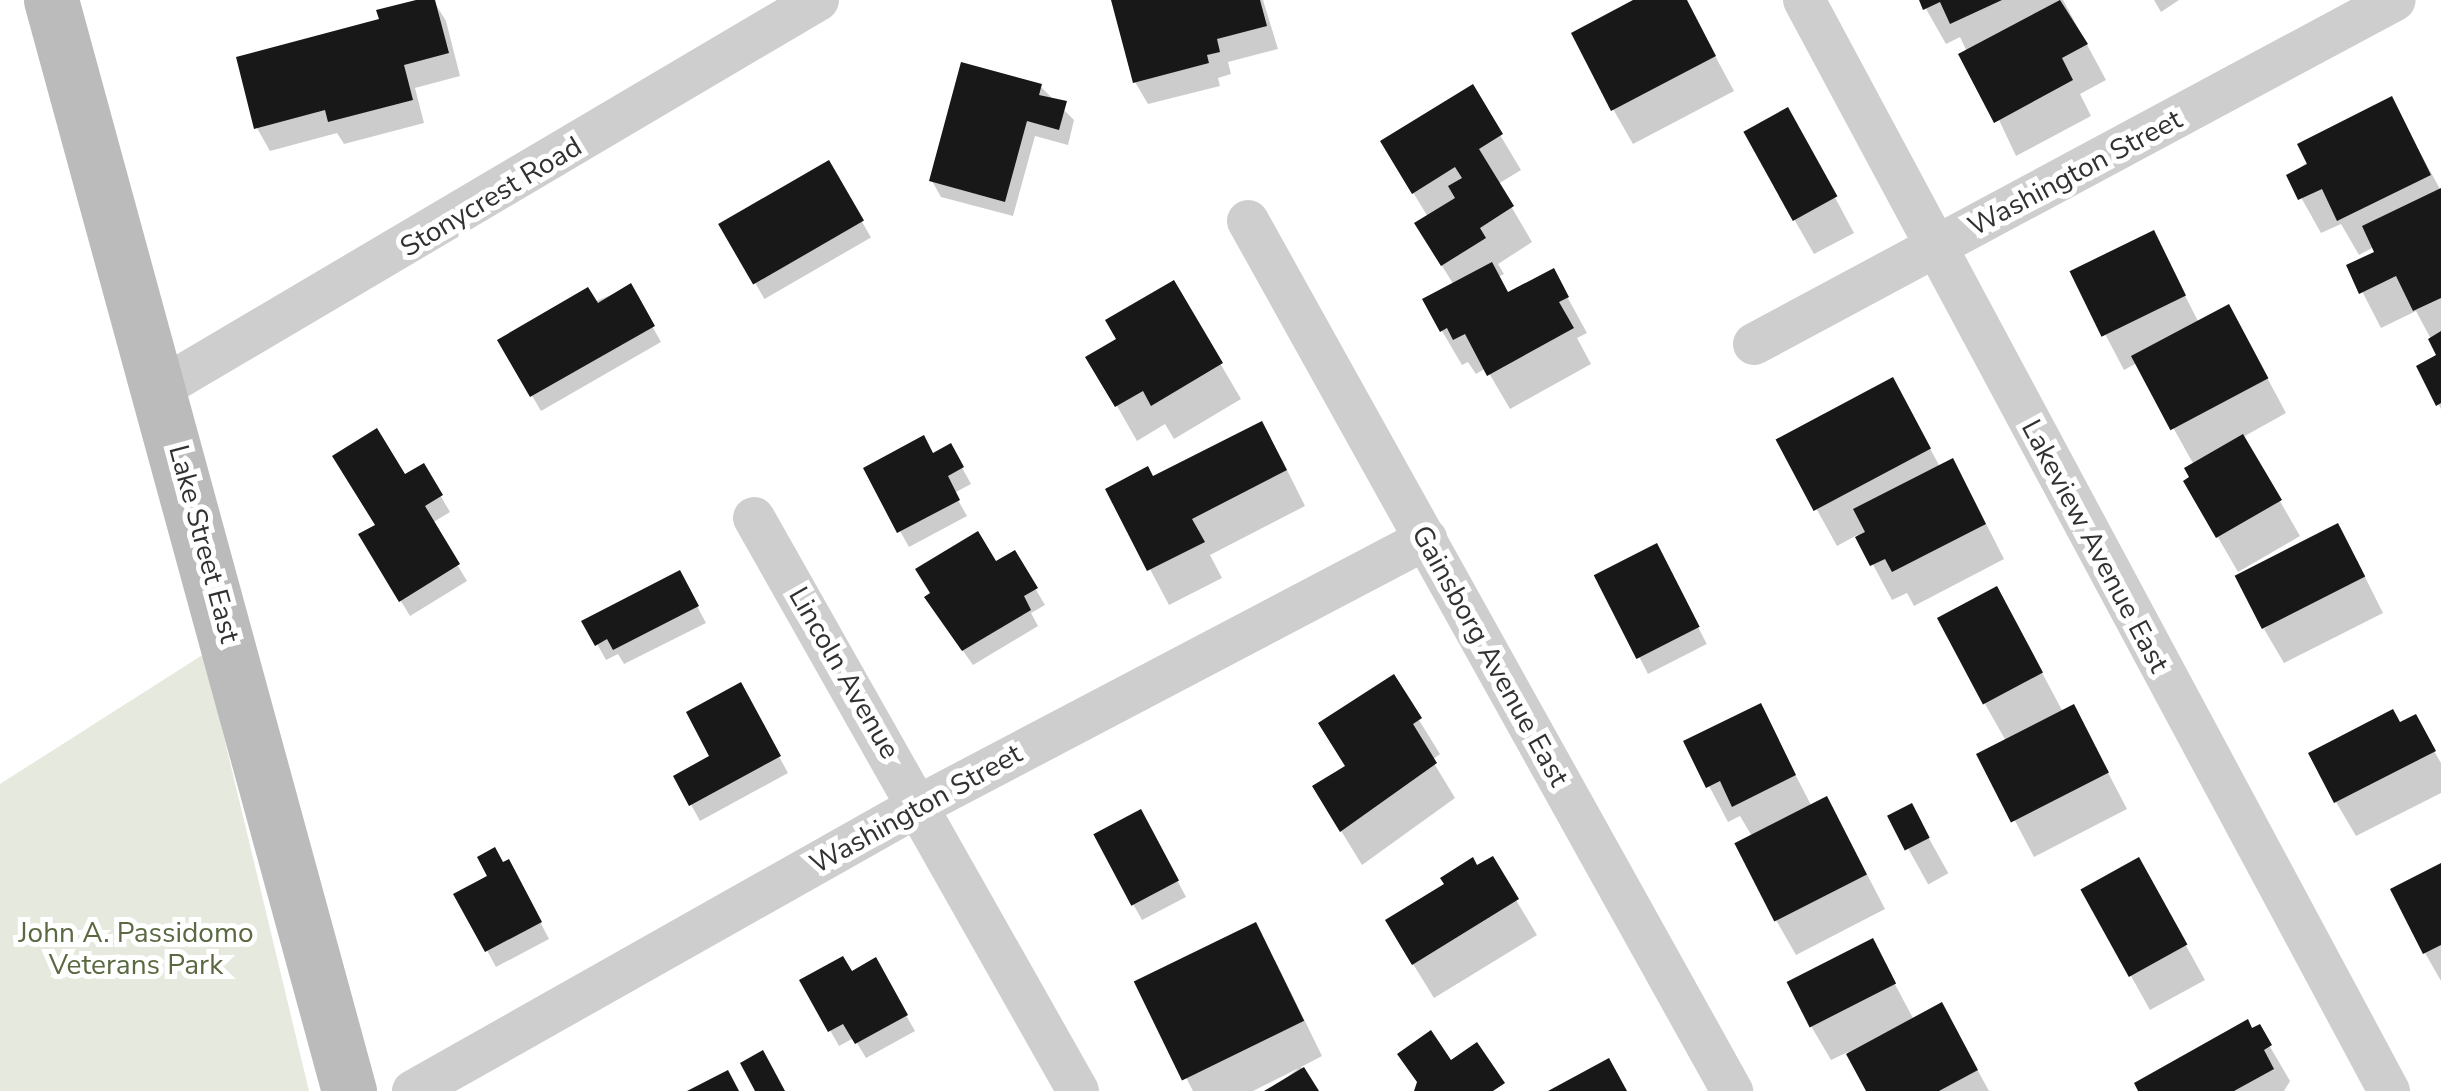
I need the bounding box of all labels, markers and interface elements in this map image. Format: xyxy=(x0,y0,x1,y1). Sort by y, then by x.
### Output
street label: Washington Street xyxy=(1962,103,2188,243)
street label: Stonycrest Road xyxy=(394,130,588,264)
street label: Lakeview Avenue East xyxy=(2014,414,2176,678)
street label: Lake Street East xyxy=(161,441,247,647)
street label: Gainsborg Avenue East xyxy=(1404,520,1576,792)
street label: Lincoln Avenue xyxy=(781,581,907,765)
street label: Washington Street xyxy=(804,737,1028,881)
park label: John A. Passidomo Veterans Park xyxy=(19,916,253,982)

